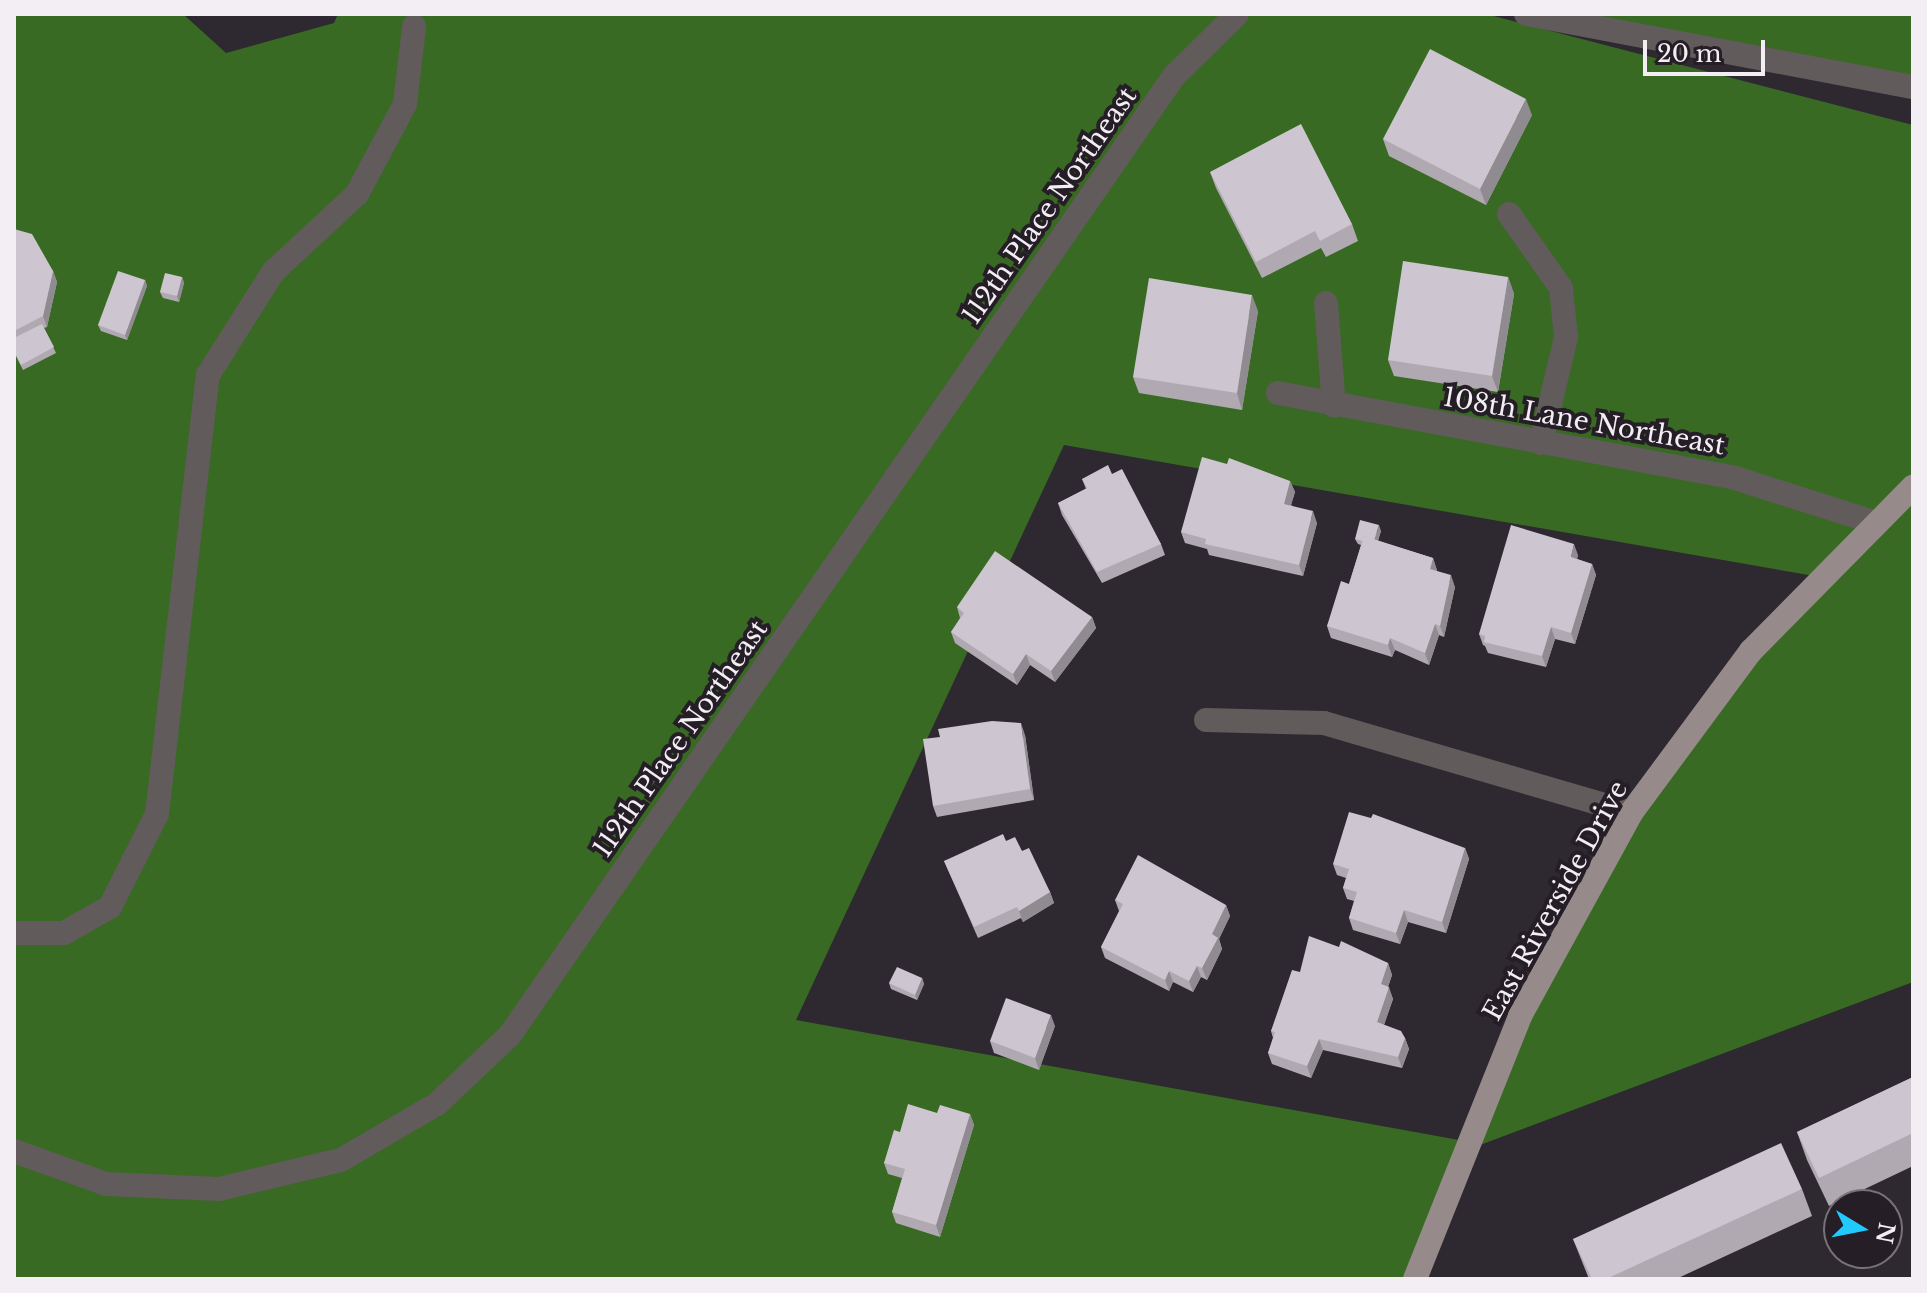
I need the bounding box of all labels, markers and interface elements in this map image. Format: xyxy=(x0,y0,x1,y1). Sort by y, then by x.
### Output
scale bar xyxy=(1647,24,1769,74)
text: 20 m xyxy=(1657,39,1722,68)
street label: 112th Place Northeast xyxy=(956,82,1144,330)
street label: 108th Lane Northeast xyxy=(1441,382,1727,462)
street label: 112th Place Northeast xyxy=(587,615,775,863)
street label: East Riverside Drive xyxy=(1477,776,1635,1026)
north arrow xyxy=(1823,1189,1903,1269)
text: N xyxy=(1870,1220,1900,1245)

